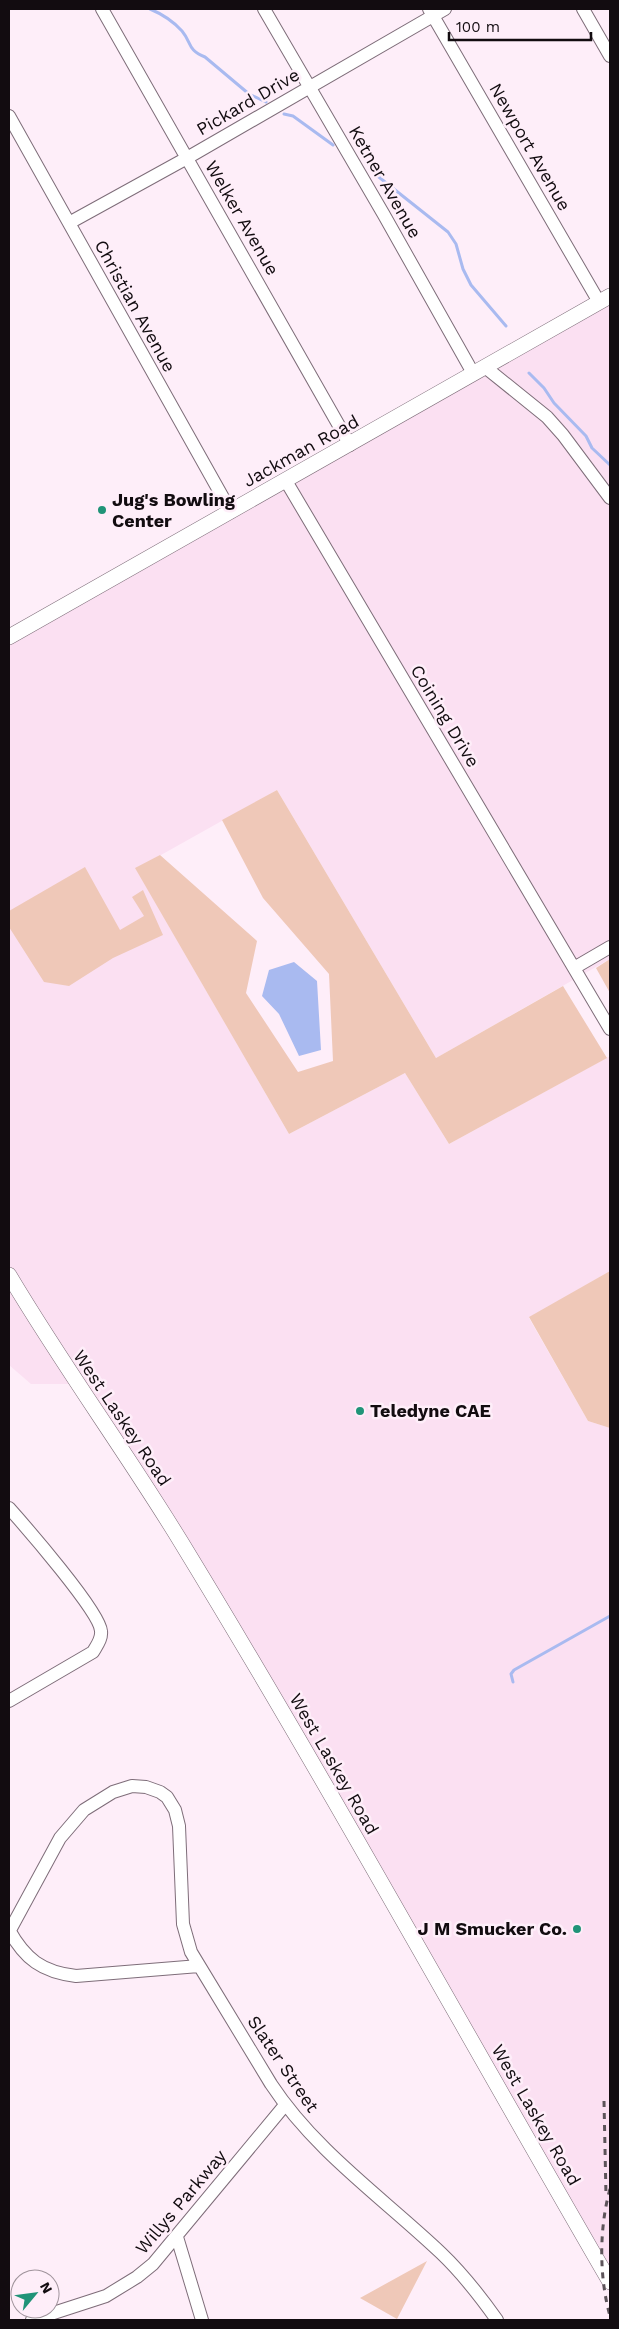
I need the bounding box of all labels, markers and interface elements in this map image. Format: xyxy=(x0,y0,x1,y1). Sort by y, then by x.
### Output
scale bar xyxy=(449,10,592,42)
text: 100 m xyxy=(456,18,500,36)
street label: Pickard Drive xyxy=(193,64,303,139)
street label: Newport Avenue xyxy=(485,79,575,214)
street label: Ketner Avenue xyxy=(345,122,426,242)
street label: Welker Avenue xyxy=(201,157,284,279)
street label: Christian Avenue xyxy=(90,236,180,376)
street label: Jackman Road xyxy=(239,410,362,491)
place label: Jug's Bowling Center xyxy=(112,489,236,531)
marker: Jug's Bowling Center xyxy=(96,504,108,516)
street label: Coining Drive xyxy=(407,661,484,771)
street label: West Laskey Road xyxy=(69,1346,176,1490)
place label: Teledyne CAE xyxy=(370,1400,491,1421)
marker: Teledyne CAE xyxy=(354,1405,366,1417)
street label: West Laskey Road xyxy=(285,1689,383,1838)
place label: J M Smucker Co. xyxy=(418,1918,567,1939)
marker: J M Smucker Co. xyxy=(571,1923,583,1935)
street label: Slater Street xyxy=(243,2011,324,2116)
street label: West Laskey Road xyxy=(487,2040,585,2189)
street label: Willys Parkway xyxy=(131,2145,231,2258)
north arrow xyxy=(10,2269,60,2319)
text: N xyxy=(37,2279,56,2296)

